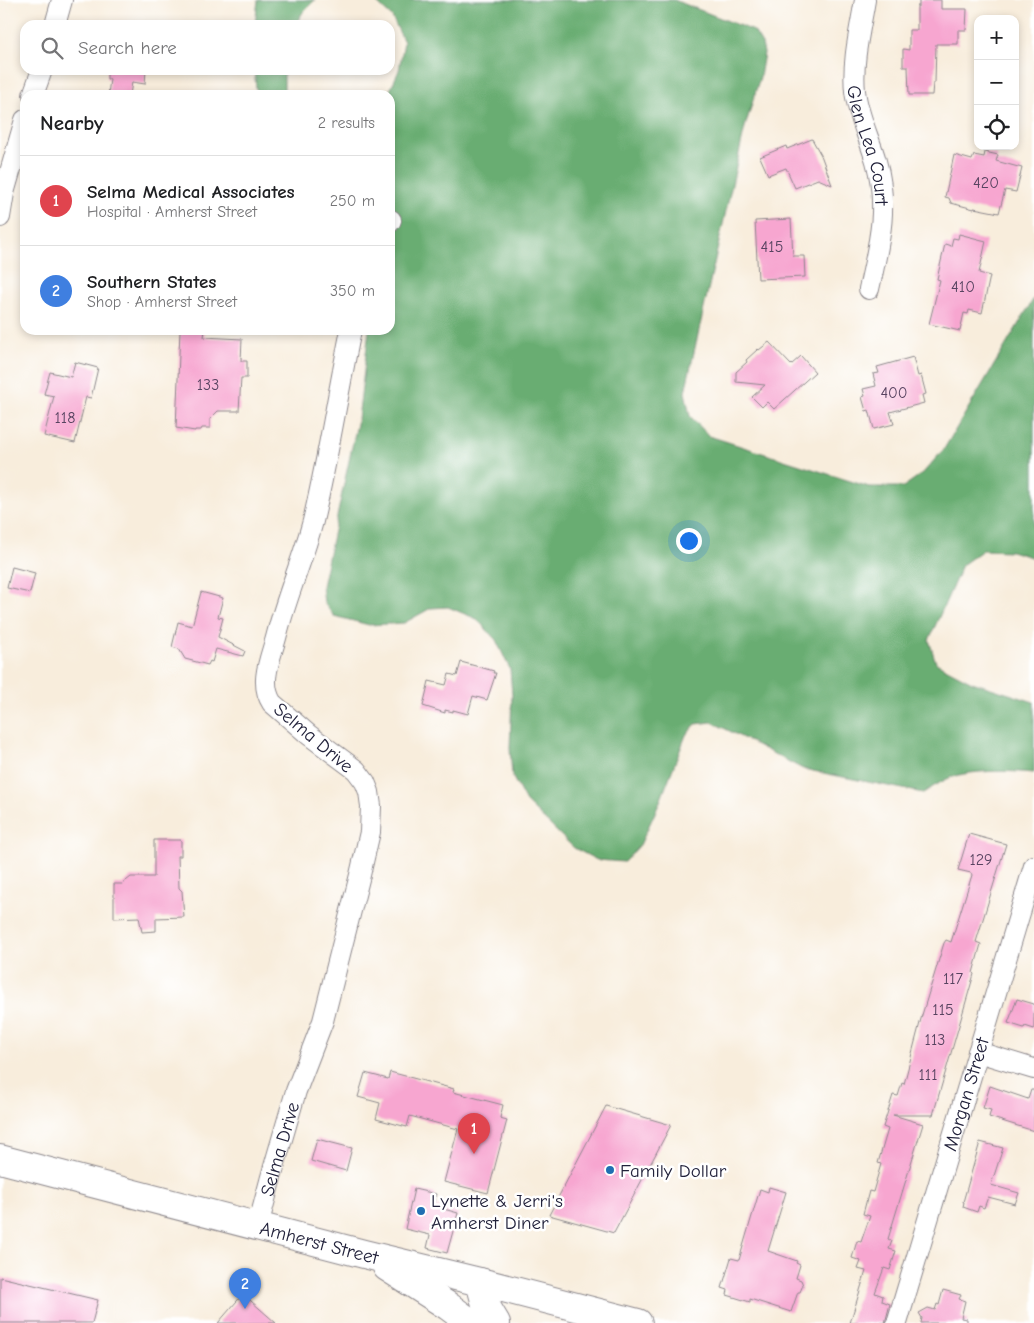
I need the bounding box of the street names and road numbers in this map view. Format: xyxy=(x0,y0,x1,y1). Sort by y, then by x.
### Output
street label: Glen Lea Court xyxy=(842,84,892,206)
street label: Selma Drive xyxy=(269,698,358,777)
street label: Morgan Street xyxy=(939,1034,994,1154)
street label: Selma Drive xyxy=(256,1099,304,1199)
street label: Amherst Street xyxy=(258,1217,381,1269)

